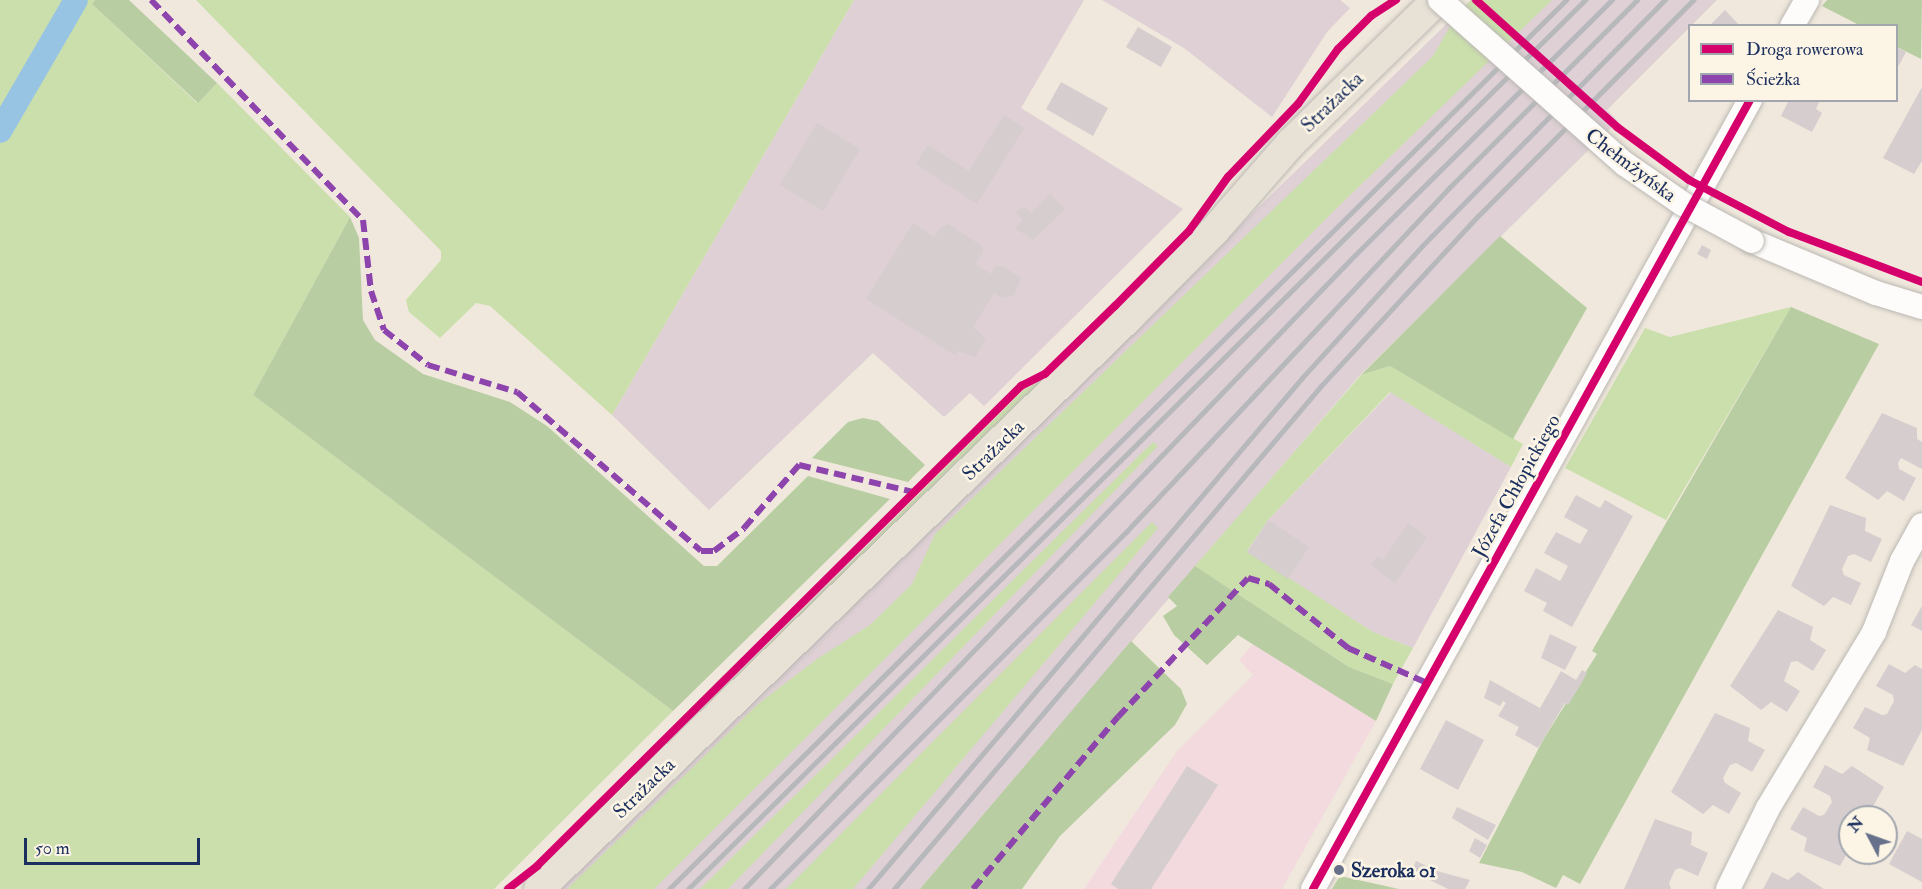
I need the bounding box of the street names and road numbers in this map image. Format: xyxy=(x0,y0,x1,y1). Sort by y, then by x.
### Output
street label: Strażacka xyxy=(1296,67,1368,137)
street label: Chełmżyńska xyxy=(1581,123,1681,207)
street label: Józefa Chłopickiego xyxy=(1467,410,1565,562)
street label: Strażacka xyxy=(957,415,1029,485)
street label: Strażacka xyxy=(608,753,680,823)

